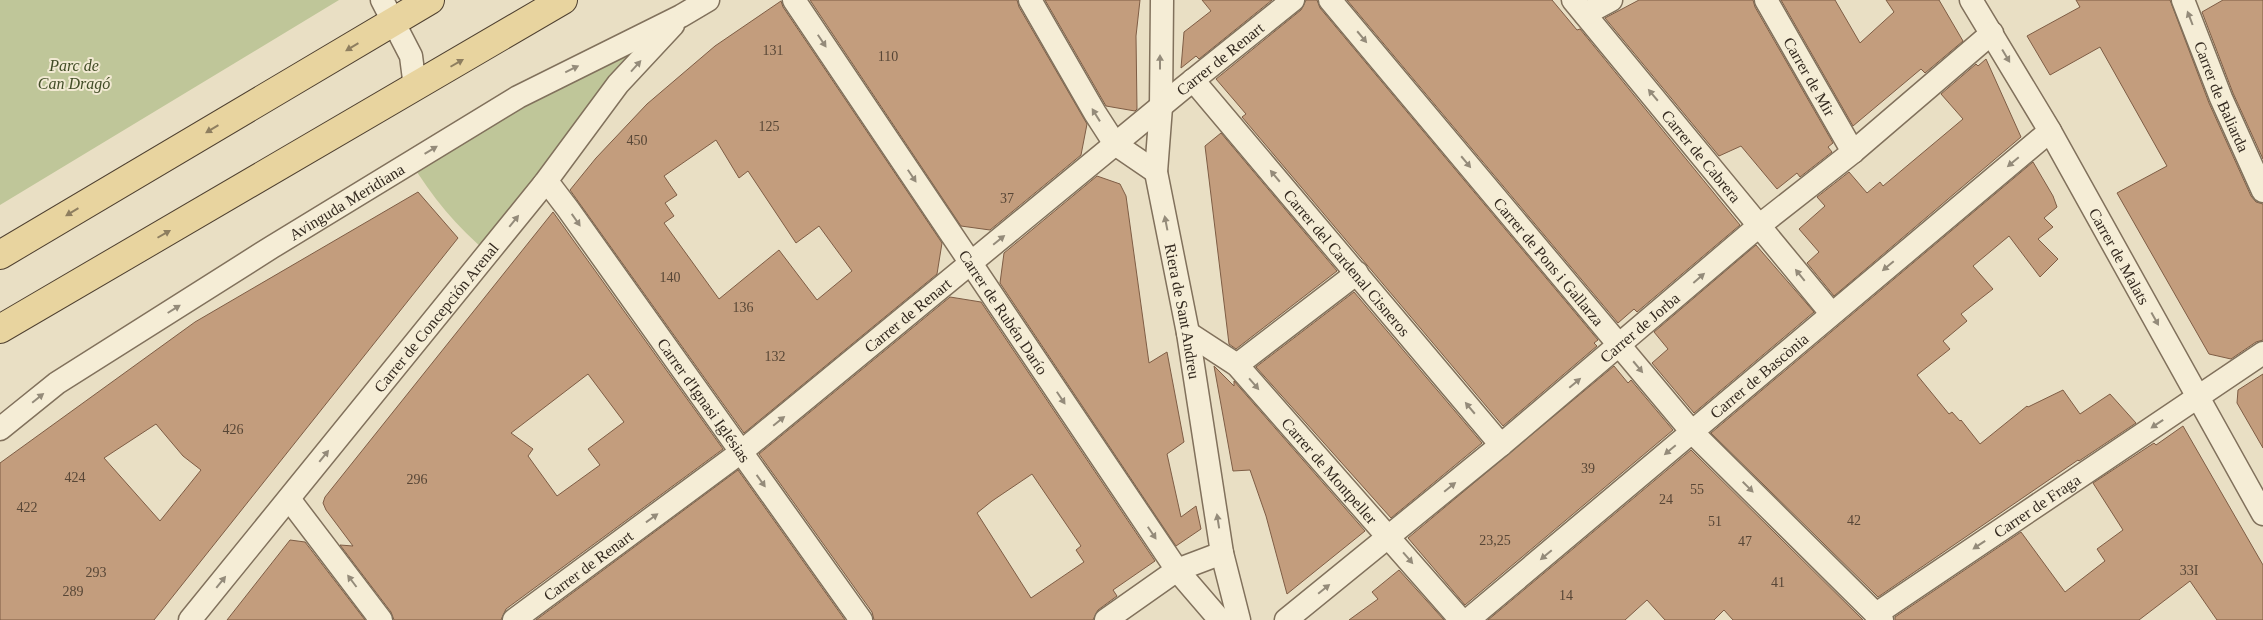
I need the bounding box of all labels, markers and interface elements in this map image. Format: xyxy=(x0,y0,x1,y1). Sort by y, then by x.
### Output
one-way arrow xyxy=(2185,11,2193,25)
street label: Carrer de Renart xyxy=(1173,18,1267,99)
one-way arrow xyxy=(1356,31,1367,44)
one-way arrow xyxy=(817,34,826,47)
street label: Carrer de Mir xyxy=(1780,34,1839,119)
street label: Carrer de Baliarda xyxy=(2191,39,2253,154)
one-way arrow xyxy=(345,42,358,51)
house number: 131 xyxy=(763,43,784,58)
house number: 110 xyxy=(878,49,898,64)
one-way arrow xyxy=(2001,50,2010,63)
one-way arrow xyxy=(1156,54,1164,70)
park label: Parc de Can Dragó xyxy=(38,57,110,93)
one-way arrow xyxy=(450,58,463,67)
one-way arrow xyxy=(630,59,641,72)
one-way arrow xyxy=(565,65,579,73)
one-way arrow xyxy=(1647,89,1658,102)
street label: Carrer de Cabrera xyxy=(1658,106,1745,206)
one-way arrow xyxy=(1092,109,1101,122)
house number: 125 xyxy=(759,119,780,134)
one-way arrow xyxy=(205,125,218,134)
house number: 450 xyxy=(627,133,648,148)
one-way arrow xyxy=(425,145,438,154)
one-way arrow xyxy=(1460,155,1471,168)
one-way arrow xyxy=(2006,156,2019,167)
street label: Avinguda Meridiana xyxy=(286,160,407,243)
one-way arrow xyxy=(907,169,917,182)
one-way arrow xyxy=(1269,171,1281,183)
street label: Carrer del Cardenal Cisneros xyxy=(1281,186,1414,339)
house number: 37 xyxy=(1000,191,1014,206)
street label: Carrer de Pons i Gallarza xyxy=(1491,194,1607,329)
street label: Carrer de Malats xyxy=(2086,205,2153,307)
one-way arrow xyxy=(65,208,78,217)
one-way arrow xyxy=(571,213,581,227)
one-way arrow xyxy=(508,215,519,228)
one-way arrow xyxy=(1162,216,1170,231)
one-way arrow xyxy=(157,229,170,238)
one-way arrow xyxy=(992,235,1005,246)
street label: Carrer de Concepción Arenal xyxy=(370,239,502,395)
street label: Riera de Sant Andreu xyxy=(1162,242,1203,380)
street label: Carrer de Rubén Darío xyxy=(956,247,1052,378)
one-way arrow xyxy=(1881,260,1894,271)
one-way arrow xyxy=(1795,269,1806,282)
house number: 140 xyxy=(660,270,681,285)
one-way arrow xyxy=(1692,272,1705,283)
street label: Carrer de Renart xyxy=(861,274,954,355)
street label: Carrer de Jorba xyxy=(1596,289,1683,366)
house number: 136 xyxy=(733,300,754,315)
one-way arrow xyxy=(167,304,180,314)
one-way arrow xyxy=(2150,313,2159,326)
street label: Carrer de Bascònia xyxy=(1707,330,1811,422)
street label: Carrer d'Ignasi Iglésias xyxy=(654,335,754,465)
house number: 132 xyxy=(765,349,786,364)
one-way arrow xyxy=(1632,360,1643,373)
one-way arrow xyxy=(1248,377,1259,390)
one-way arrow xyxy=(1569,378,1581,389)
one-way arrow xyxy=(1056,391,1066,404)
one-way arrow xyxy=(31,393,44,404)
one-way arrow xyxy=(1464,402,1475,415)
street label: Carrer de Montpeller xyxy=(1279,414,1381,527)
one-way arrow xyxy=(772,416,785,427)
one-way arrow xyxy=(2150,419,2164,429)
house number: 426 xyxy=(223,422,244,437)
one-way arrow xyxy=(1664,445,1677,456)
one-way arrow xyxy=(318,450,329,463)
house number: 39 xyxy=(1581,461,1595,476)
house number: 424 xyxy=(65,470,86,485)
street label: Carrer de Fraga xyxy=(1990,470,2083,541)
house number: 296 xyxy=(407,472,428,487)
one-way arrow xyxy=(756,474,766,487)
one-way arrow xyxy=(1741,480,1753,492)
one-way arrow xyxy=(1443,481,1456,492)
house number: 55 xyxy=(1690,482,1704,497)
house number: 24 xyxy=(1659,492,1673,507)
house number: 422 xyxy=(17,500,38,515)
one-way arrow xyxy=(645,513,658,524)
one-way arrow xyxy=(1213,513,1221,529)
house number: 42 xyxy=(1847,513,1861,528)
house number: 51 xyxy=(1708,514,1722,529)
street label: Carrer de Renart xyxy=(540,526,636,604)
one-way arrow xyxy=(1147,526,1156,539)
house number: 23,25 xyxy=(1479,533,1511,548)
house number: 47 xyxy=(1738,534,1752,549)
one-way arrow xyxy=(1972,540,1986,550)
one-way arrow xyxy=(1540,549,1553,560)
one-way arrow xyxy=(1402,551,1413,564)
house number: 33I xyxy=(2180,563,2199,578)
house number: 293 xyxy=(86,565,107,580)
one-way arrow xyxy=(347,574,357,588)
house number: 41 xyxy=(1771,575,1785,590)
one-way arrow xyxy=(215,576,226,589)
house number: 289 xyxy=(63,584,84,599)
one-way arrow xyxy=(1317,584,1330,595)
house number: 14 xyxy=(1559,588,1573,603)

